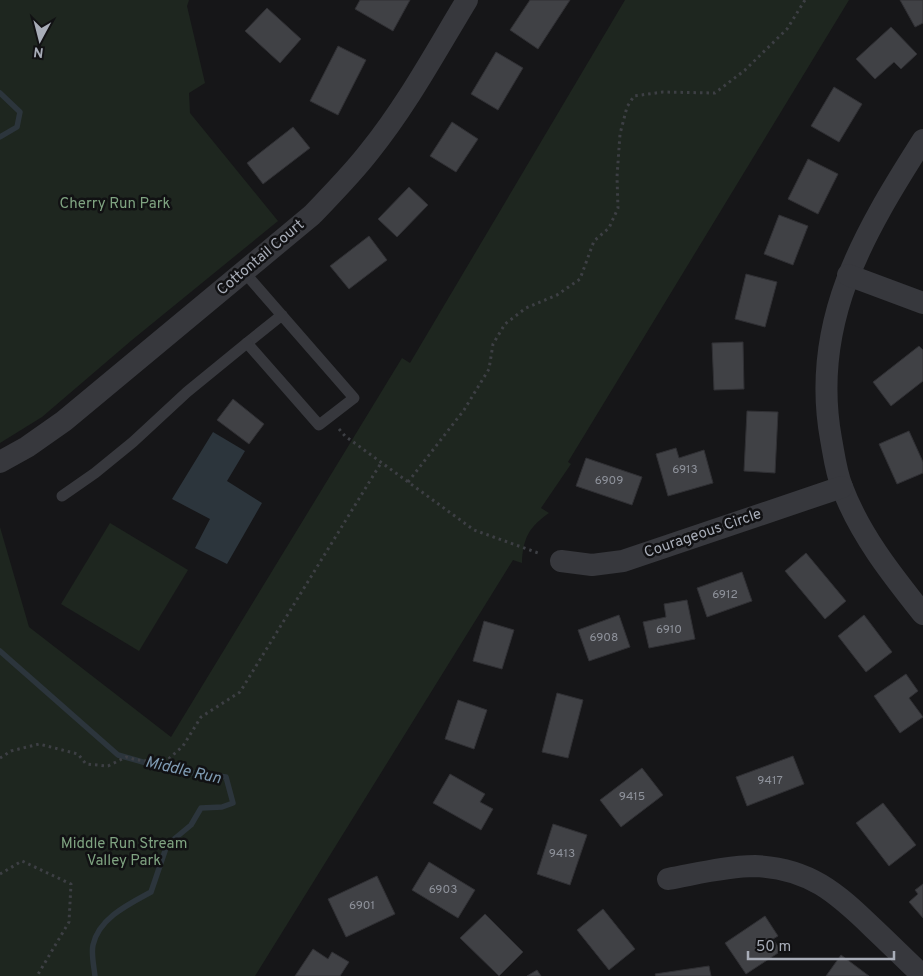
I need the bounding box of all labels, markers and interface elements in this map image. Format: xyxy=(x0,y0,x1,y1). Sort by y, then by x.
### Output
north arrow xyxy=(15,15,65,65)
text: N xyxy=(33,42,45,60)
park label: Cherry Run Park xyxy=(59,195,171,214)
street label: Cottontail Court xyxy=(213,216,309,300)
house number: 6913 xyxy=(672,462,698,478)
house number: 6909 xyxy=(595,473,623,489)
street label: Courageous Circle xyxy=(642,505,764,563)
house number: 6912 xyxy=(712,587,738,603)
house number: 6910 xyxy=(656,622,682,638)
house number: 6908 xyxy=(590,630,618,646)
water label: Middle Run xyxy=(143,753,223,789)
house number: 9417 xyxy=(757,773,783,789)
house number: 9415 xyxy=(619,789,645,805)
park label: Middle Run Stream Valley Park xyxy=(61,835,187,871)
house number: 9413 xyxy=(549,846,575,862)
house number: 6903 xyxy=(429,882,457,898)
house number: 6901 xyxy=(349,898,375,914)
scale bar xyxy=(748,928,894,960)
text: 50 m xyxy=(756,938,791,957)

